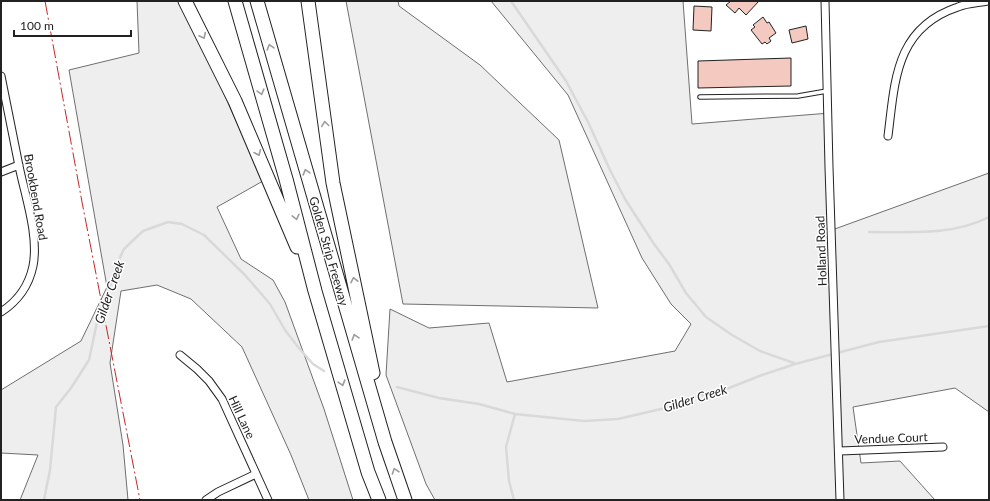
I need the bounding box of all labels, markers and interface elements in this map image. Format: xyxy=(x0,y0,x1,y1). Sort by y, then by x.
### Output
scale bar xyxy=(14,12,131,38)
text: 100 m xyxy=(20,18,54,33)
one-way arrow xyxy=(198,32,206,39)
one-way arrow xyxy=(266,44,275,51)
one-way arrow xyxy=(256,89,265,96)
one-way arrow xyxy=(321,121,330,127)
one-way arrow xyxy=(253,149,261,157)
street label: Brookbend Road xyxy=(21,153,51,241)
one-way arrow xyxy=(302,169,311,176)
street label: Golden Strip Freeway xyxy=(306,195,352,308)
one-way arrow xyxy=(291,214,300,221)
street label: Holland Road xyxy=(812,216,830,286)
water label: Gilder Creek xyxy=(91,257,128,326)
one-way arrow xyxy=(350,276,358,283)
one-way arrow xyxy=(351,334,360,341)
one-way arrow xyxy=(337,379,346,386)
water label: Gilder Creek xyxy=(661,380,730,415)
street label: Hill Lane xyxy=(226,393,258,441)
street label: Vendue Court xyxy=(854,429,929,447)
one-way arrow xyxy=(391,467,399,474)

